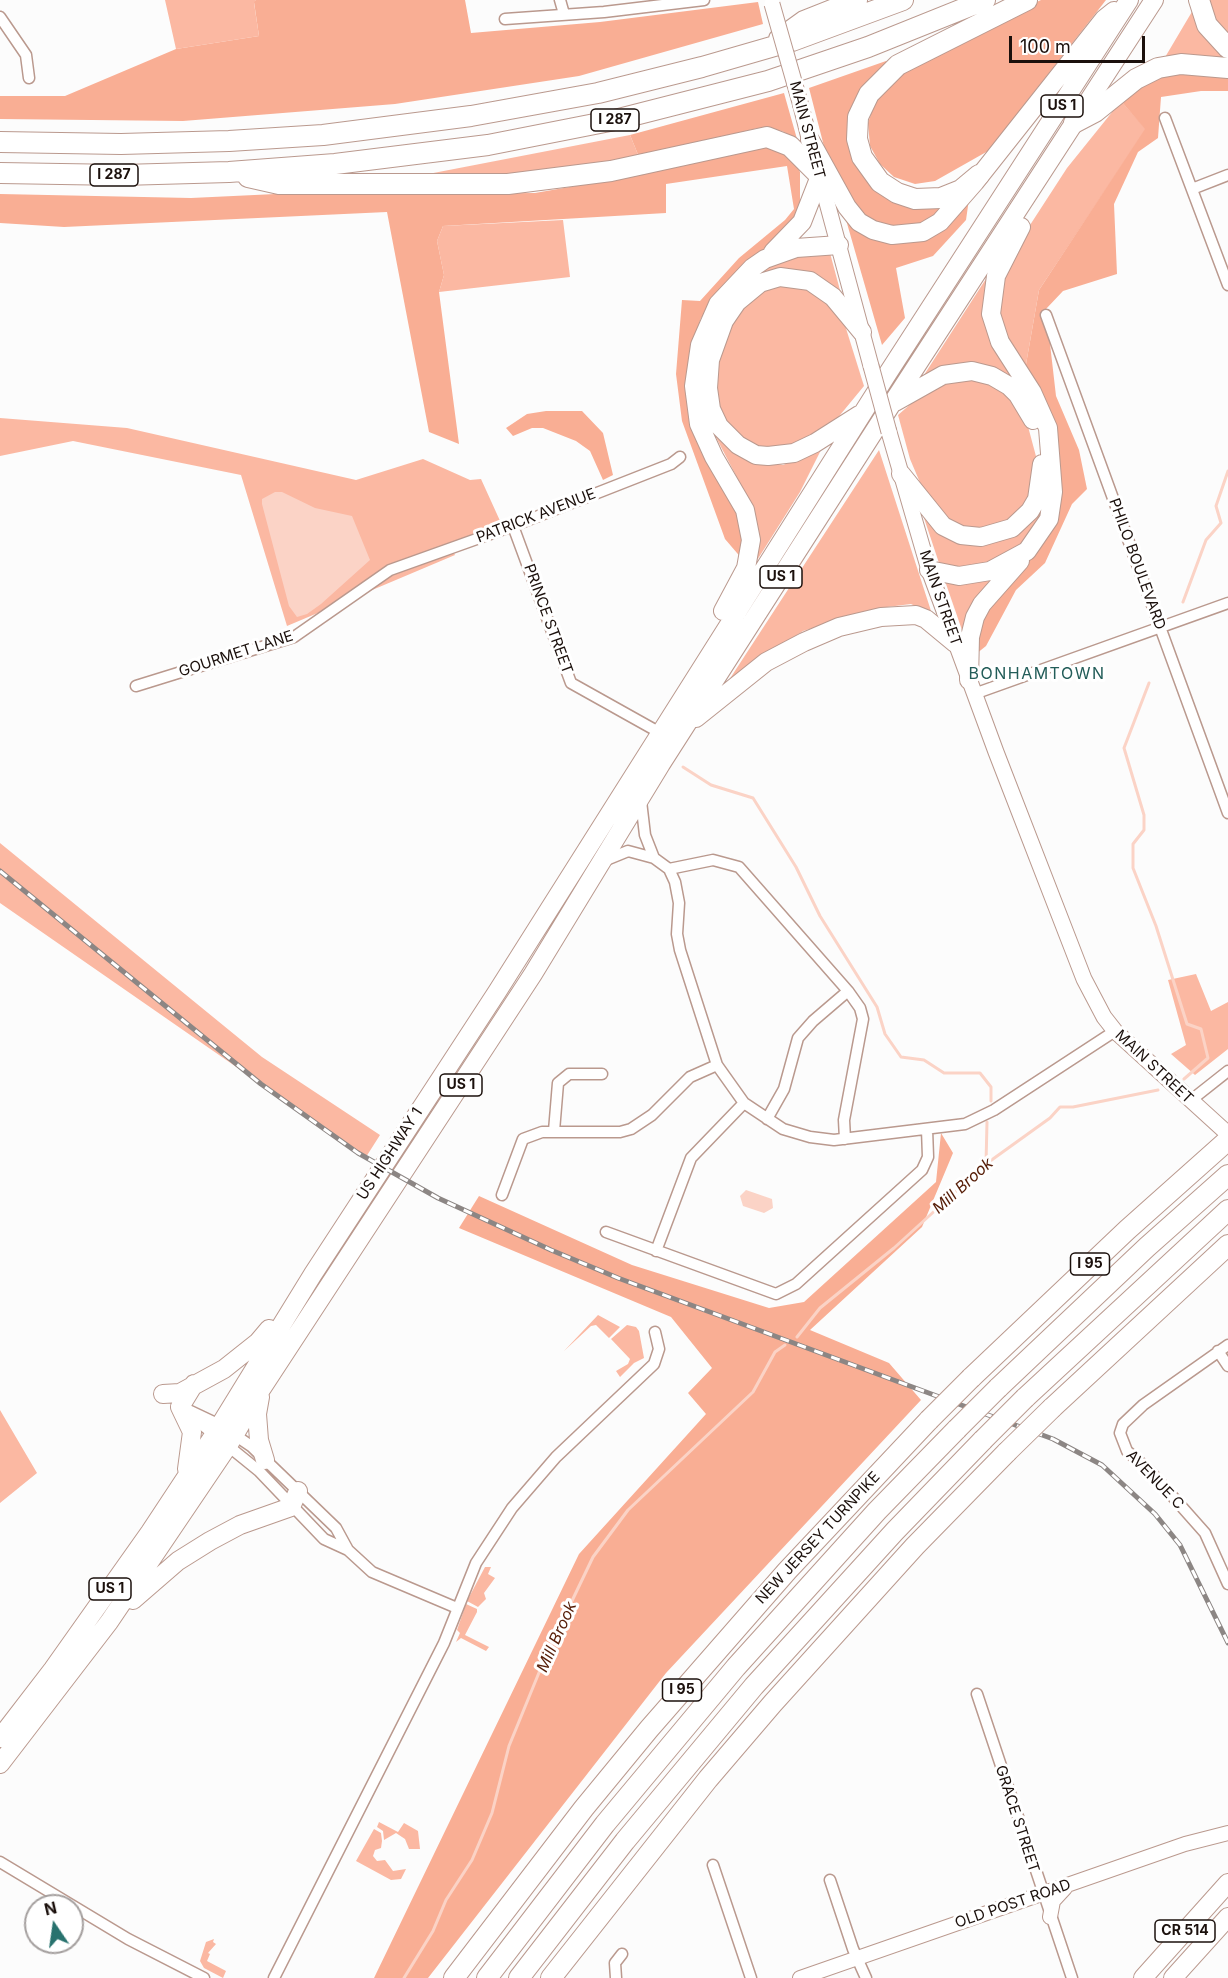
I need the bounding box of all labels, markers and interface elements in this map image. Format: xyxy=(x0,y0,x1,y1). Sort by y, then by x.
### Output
scale bar xyxy=(1012,24,1148,62)
text: 100 m xyxy=(1020,36,1071,57)
street label: MAIN STREET xyxy=(785,79,829,181)
road number: US 1 xyxy=(1041,95,1083,117)
road number: I 287 xyxy=(591,109,639,131)
road number: I 287 xyxy=(90,164,138,186)
street label: PATRICK AVENUE xyxy=(474,485,598,547)
street label: PHILO BOULEVARD xyxy=(1105,496,1169,632)
street label: MAIN STREET xyxy=(915,548,965,648)
street label: PRINCE STREET xyxy=(520,562,576,676)
road number: US 1 xyxy=(760,566,802,588)
street label: GOURMET LANE xyxy=(177,627,295,681)
district label: BONHAMTOWN xyxy=(968,664,1106,684)
street label: MAIN STREET xyxy=(1111,1026,1197,1108)
road number: US 1 xyxy=(440,1074,482,1096)
street label: US HIGHWAY 1 xyxy=(354,1105,426,1203)
water label: Mill Brook xyxy=(929,1154,997,1218)
road number: I 95 xyxy=(1070,1253,1110,1275)
street label: AVENUE C xyxy=(1122,1447,1188,1513)
street label: NEW JERSEY TURNPIKE xyxy=(752,1468,884,1608)
road number: US 1 xyxy=(89,1578,131,1600)
water label: Mill Brook xyxy=(533,1599,581,1675)
road number: I 95 xyxy=(662,1679,702,1701)
street label: GRACE STREET xyxy=(991,1763,1043,1875)
street label: OLD POST ROAD xyxy=(953,1876,1073,1932)
north arrow xyxy=(24,1894,84,1954)
text: N xyxy=(42,1897,59,1920)
road number: CR 514 xyxy=(1155,1920,1215,1942)

